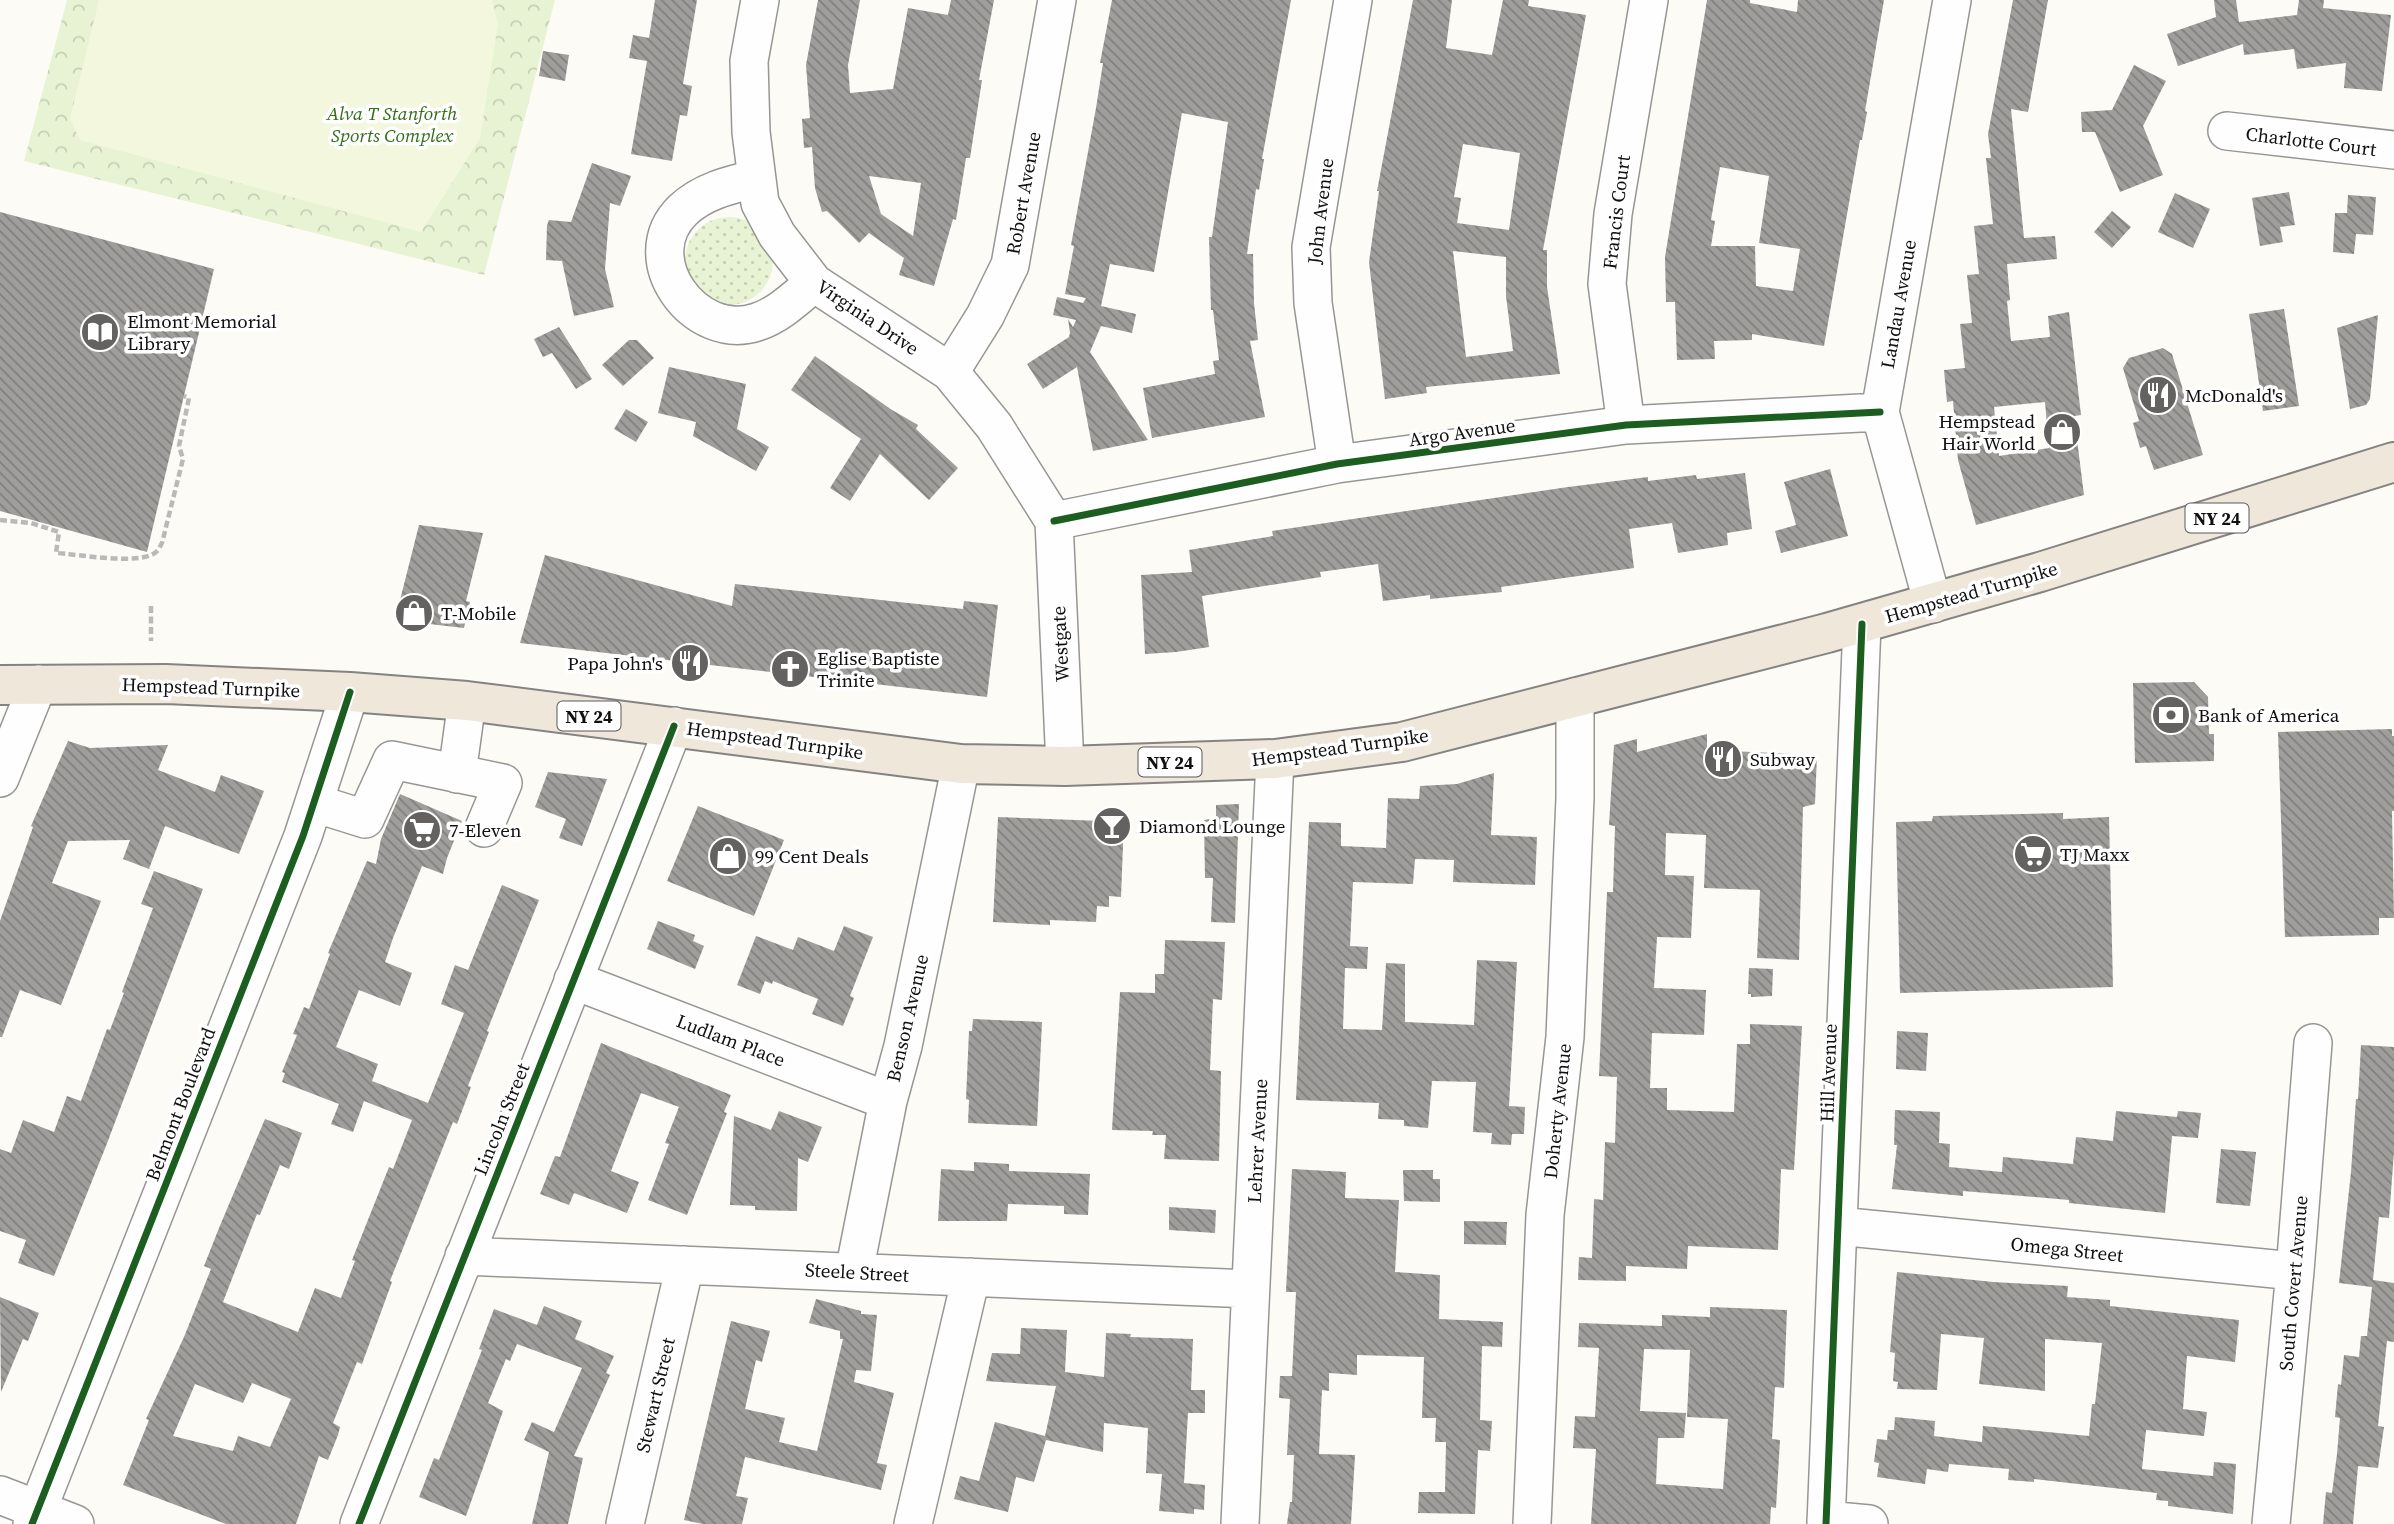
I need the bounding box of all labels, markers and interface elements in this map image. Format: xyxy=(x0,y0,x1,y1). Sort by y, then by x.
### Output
park label: Alva T Stanforth Sports Complex xyxy=(326,100,458,148)
street label: Charlotte Court xyxy=(2244,120,2379,162)
street label: Robert Avenue xyxy=(999,129,1047,257)
street label: Francis Court xyxy=(1596,153,1636,271)
street label: John Avenue xyxy=(1300,156,1339,267)
street label: Landau Avenue xyxy=(1874,237,1922,371)
street label: Virginia Drive xyxy=(812,273,924,361)
place label: Elmont Memorial Library xyxy=(127,308,277,356)
library icon: Elmont Memorial Library xyxy=(79,311,121,353)
restaurant icon: McDonald's xyxy=(2137,374,2179,416)
place label: McDonald's xyxy=(2185,382,2283,408)
place label: Hempstead Hair World xyxy=(1938,408,2035,456)
shop icon: Hempstead Hair World xyxy=(2041,411,2083,453)
street label: Argo Avenue xyxy=(1407,412,1517,452)
road number: NY 24 xyxy=(2186,504,2248,532)
street label: Hempstead Turnpike xyxy=(1882,555,2060,629)
shop icon: T-Mobile xyxy=(393,592,435,634)
place label: T-Mobile xyxy=(441,600,516,626)
street label: Westgate xyxy=(1045,605,1075,683)
restaurant icon: Papa John's xyxy=(669,642,711,684)
place label: Eglise Baptiste Trinite xyxy=(817,645,940,693)
church icon: Eglise Baptiste Trinite xyxy=(769,648,811,690)
place label: Papa John's xyxy=(567,650,663,676)
street label: Hempstead Turnpike xyxy=(121,671,301,703)
bank icon: Bank of America xyxy=(2150,694,2192,736)
road number: NY 24 xyxy=(558,702,620,730)
place label: Bank of America xyxy=(2198,702,2340,728)
street label: Hempstead Turnpike xyxy=(685,715,865,765)
street label: Hempstead Turnpike xyxy=(1250,722,1430,772)
restaurant icon: Subway xyxy=(1702,738,1744,780)
place label: Subway xyxy=(1750,746,1815,772)
road number: NY 24 xyxy=(1138,748,1202,776)
bar icon: Diamond Lounge xyxy=(1091,805,1133,847)
supermarket icon: 7-Eleven xyxy=(401,809,443,851)
place label: Diamond Lounge xyxy=(1139,813,1286,839)
place label: 7-Eleven xyxy=(449,817,521,843)
supermarket icon: TJ Maxx xyxy=(2012,833,2054,875)
shop icon: 99 Cent Deals xyxy=(707,835,749,877)
place label: TJ Maxx xyxy=(2060,841,2130,867)
place label: 99 Cent Deals xyxy=(755,843,869,869)
street label: Benson Avenue xyxy=(880,952,934,1084)
street label: Ludlam Place xyxy=(673,1007,789,1073)
street label: Belmont Boulevard xyxy=(139,1023,221,1185)
street label: Hill Avenue xyxy=(1813,1023,1843,1123)
street label: Doherty Avenue xyxy=(1537,1042,1577,1180)
street label: Lincoln Street xyxy=(467,1058,536,1179)
street label: Lehrer Avenue xyxy=(1241,1078,1273,1204)
street label: South Covert Avenue xyxy=(2272,1194,2314,1372)
street label: Omega Street xyxy=(2009,1230,2125,1268)
street label: Steele Street xyxy=(804,1256,910,1288)
street label: Stewart Street xyxy=(629,1334,681,1455)

